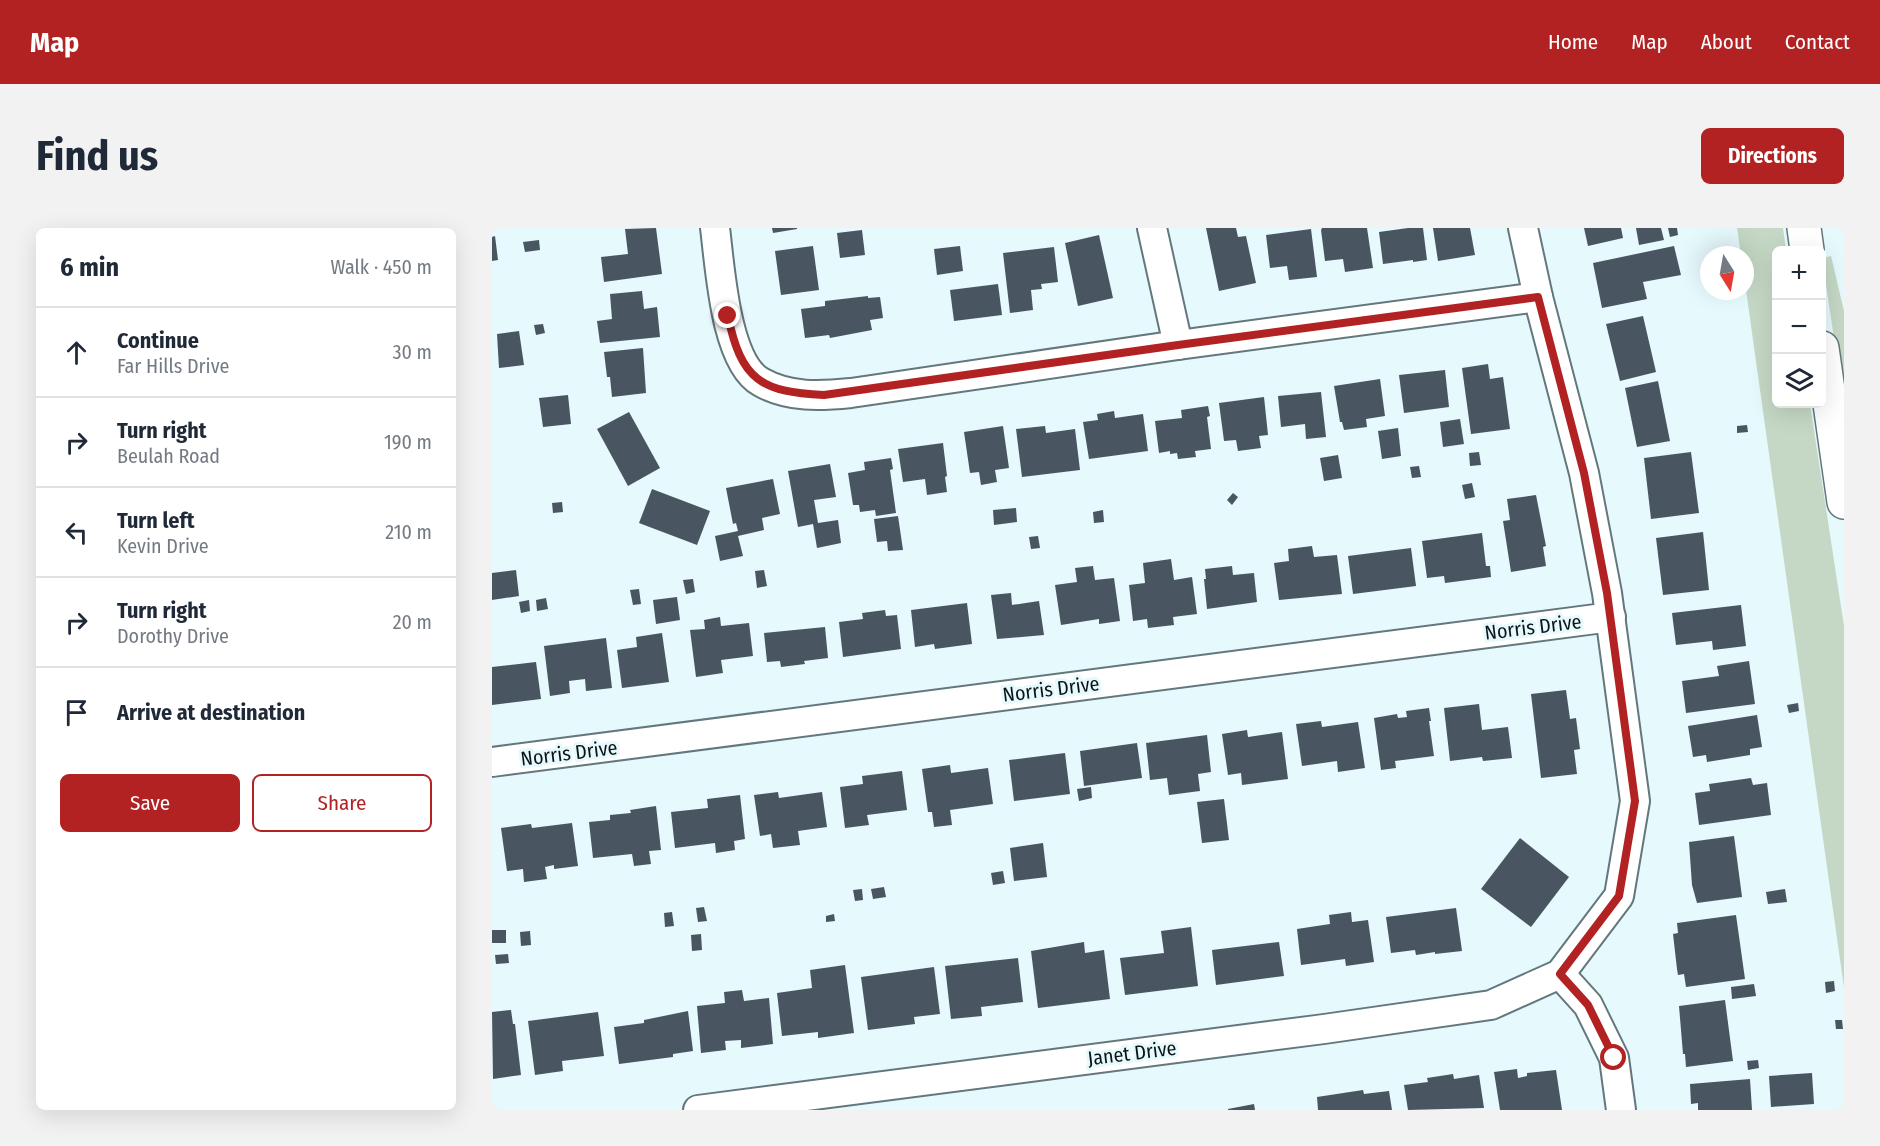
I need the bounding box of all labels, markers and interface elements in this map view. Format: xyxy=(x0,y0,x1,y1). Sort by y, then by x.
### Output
text: Map xyxy=(30,26,79,59)
text: Home xyxy=(1548,29,1598,55)
text: Map xyxy=(1631,29,1668,55)
text: About xyxy=(1701,29,1752,55)
text: Contact xyxy=(1785,29,1850,55)
button: Directions xyxy=(1701,128,1844,184)
text: Find us xyxy=(36,131,158,181)
north arrow xyxy=(1700,246,1754,300)
map controls xyxy=(1772,246,1826,408)
button: + xyxy=(1772,246,1826,300)
text: 6 min xyxy=(60,252,119,283)
text: Walk · 450 m xyxy=(331,255,432,279)
button: − xyxy=(1772,300,1826,354)
route end xyxy=(714,302,740,328)
text: Continue xyxy=(117,327,199,354)
icon: ahead xyxy=(60,336,93,369)
text: 30 m xyxy=(392,340,432,364)
text: Far Hills Drive xyxy=(117,354,229,378)
button: layers xyxy=(1772,354,1826,408)
text: Turn right xyxy=(117,417,206,444)
icon: right xyxy=(60,426,93,459)
text: 190 m xyxy=(384,430,432,454)
text: Beulah Road xyxy=(117,444,220,468)
text: Turn left xyxy=(117,507,195,534)
icon: left xyxy=(60,516,93,549)
text: 210 m xyxy=(385,520,432,544)
text: Kevin Drive xyxy=(117,534,209,558)
text: Turn right xyxy=(117,597,206,624)
icon: right xyxy=(60,606,93,639)
street label: Norris Drive xyxy=(1483,609,1583,645)
text: 20 m xyxy=(393,610,432,634)
text: Dorothy Drive xyxy=(117,624,229,648)
street label: Norris Drive xyxy=(1001,671,1101,707)
icon: arrive xyxy=(60,696,93,729)
text: Arrive at destination xyxy=(117,699,305,726)
street label: Norris Drive xyxy=(519,735,619,771)
button: Save xyxy=(60,774,240,832)
button: Share xyxy=(252,774,432,832)
street label: Janet Drive xyxy=(1086,1036,1178,1070)
route start xyxy=(1600,1044,1626,1070)

